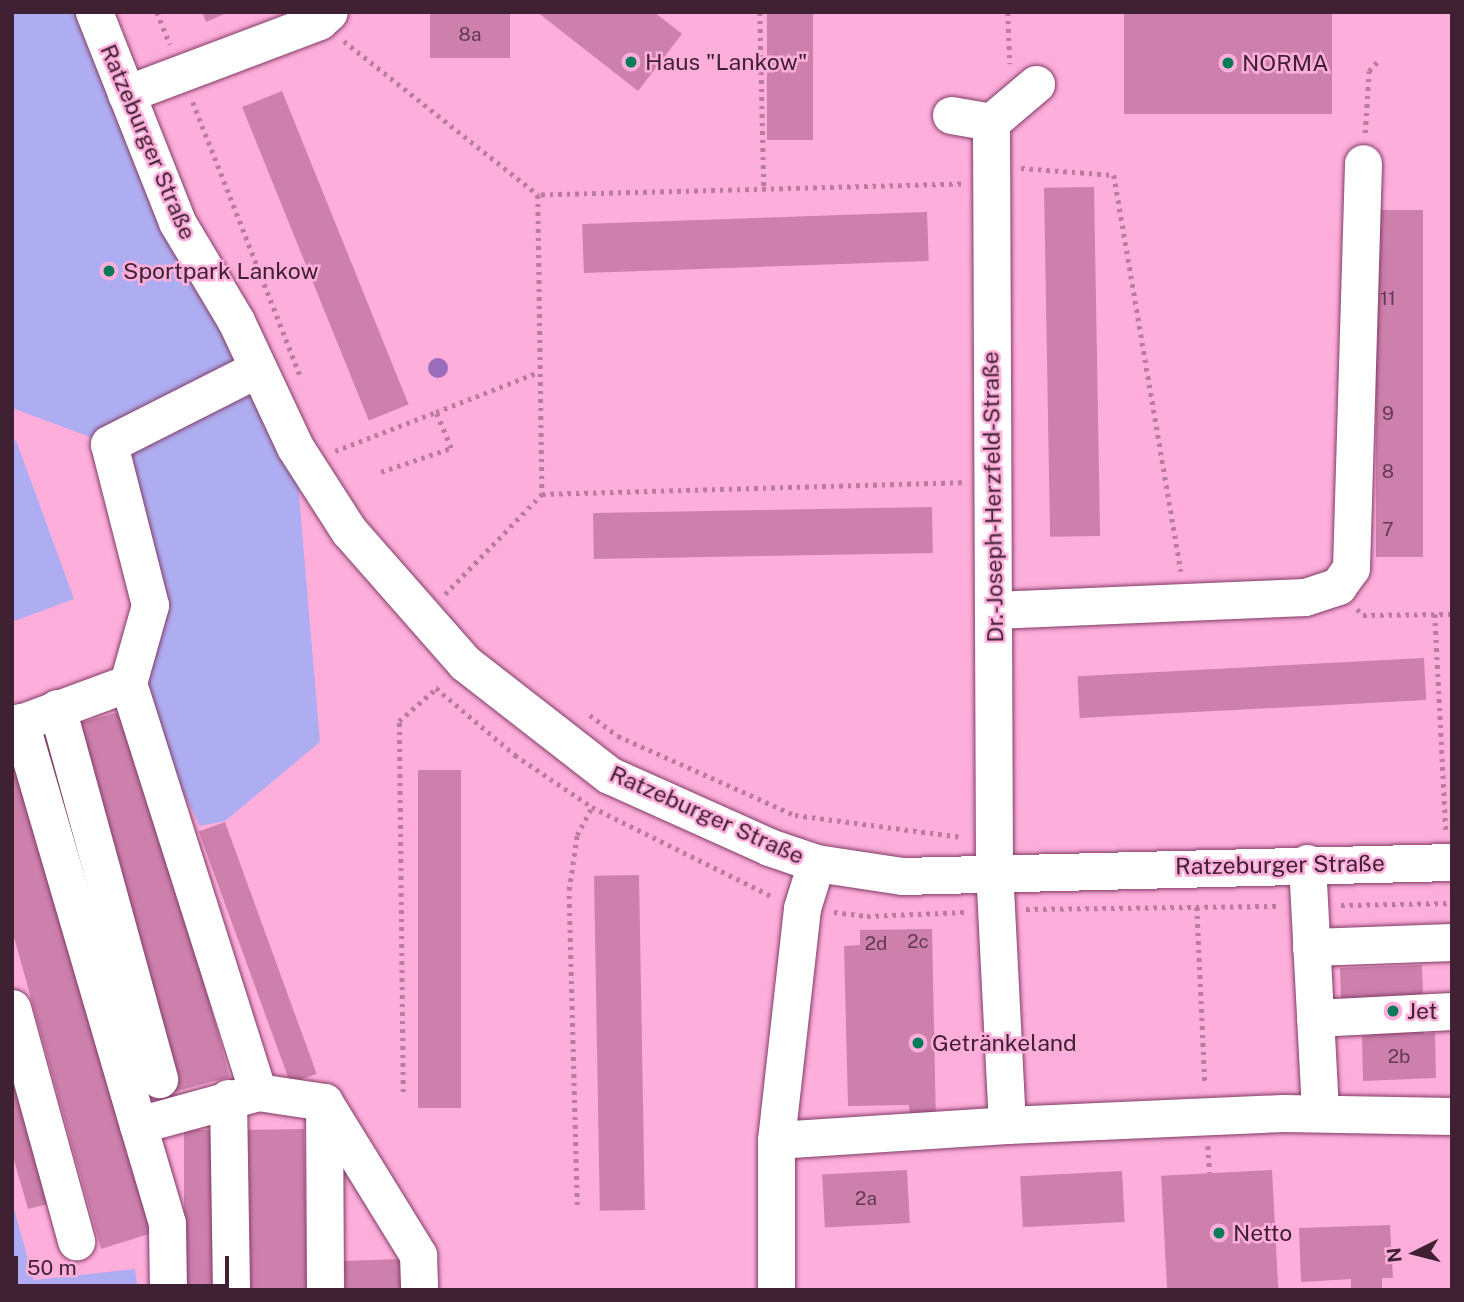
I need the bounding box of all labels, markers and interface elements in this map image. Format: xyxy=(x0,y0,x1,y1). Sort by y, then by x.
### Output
house number: 8a xyxy=(459,24,481,46)
street label: Ratzeburger Straße xyxy=(94,40,202,244)
place label: Haus "Lankow" xyxy=(645,48,808,76)
place label: NORMA xyxy=(1242,49,1328,77)
marker: Haus "Lankow" xyxy=(623,54,639,70)
marker: NORMA xyxy=(1220,55,1236,71)
place label: Sportpark Lankow xyxy=(123,257,319,285)
marker: Sportpark Lankow xyxy=(101,263,117,279)
house number: 11 xyxy=(1380,288,1396,310)
street label: Dr.-Joseph-Herzfeld-Straße xyxy=(977,351,1009,643)
house number: 9 xyxy=(1382,403,1394,425)
house number: 8 xyxy=(1382,461,1394,483)
house number: 7 xyxy=(1382,519,1394,541)
street label: Ratzeburger Straße xyxy=(606,760,808,870)
street label: Ratzeburger Straße xyxy=(1175,849,1385,881)
house number: 2c xyxy=(907,931,929,953)
house number: 2d xyxy=(865,933,887,955)
place label: Jet xyxy=(1407,997,1437,1025)
marker: Jet xyxy=(1385,1003,1401,1019)
place label: Getränkeland xyxy=(932,1029,1077,1057)
marker: Getränkeland xyxy=(910,1035,926,1051)
house number: 2b xyxy=(1388,1046,1410,1068)
house number: 2a xyxy=(855,1188,877,1210)
north arrow xyxy=(1380,1218,1450,1288)
place label: Netto xyxy=(1233,1219,1292,1247)
marker: Netto xyxy=(1211,1225,1227,1241)
scale bar xyxy=(18,1242,233,1286)
text: N xyxy=(1382,1247,1406,1264)
text: 50 m xyxy=(27,1255,77,1280)

